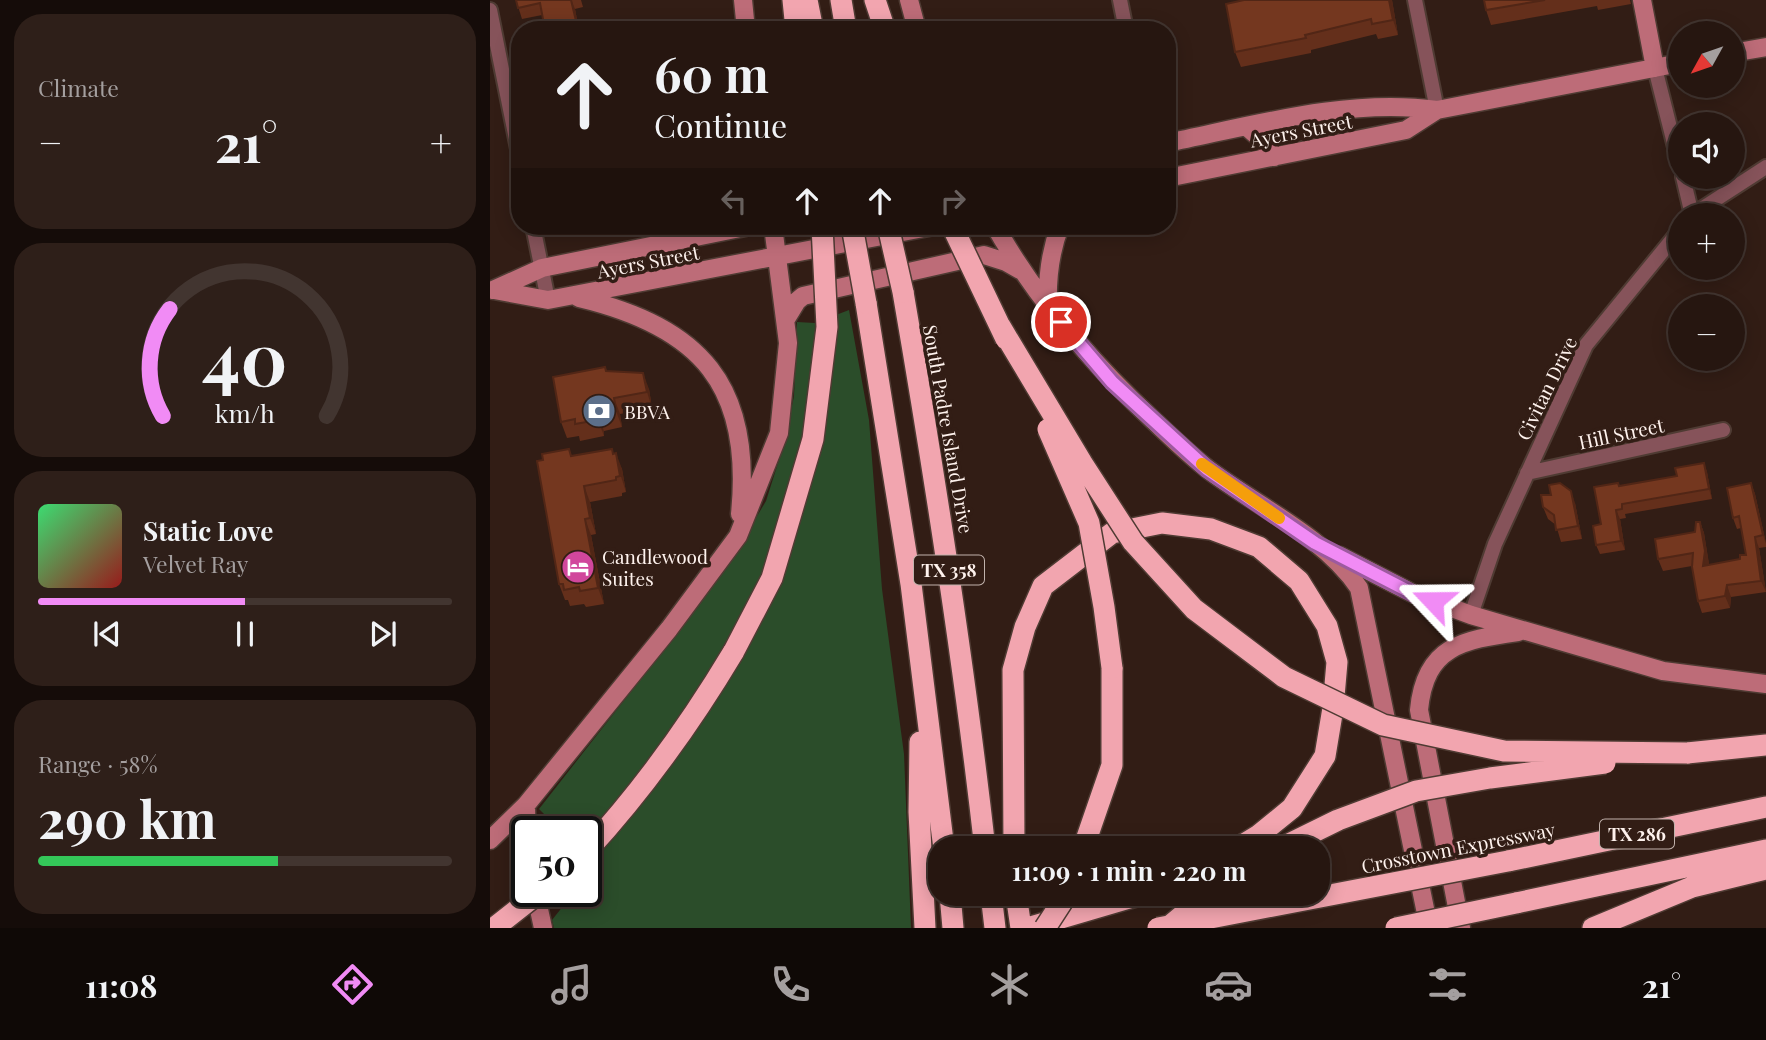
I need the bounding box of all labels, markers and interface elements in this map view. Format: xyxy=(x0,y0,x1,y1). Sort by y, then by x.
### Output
north arrow xyxy=(1668,21,1745,98)
map controls xyxy=(1668,21,1745,371)
text: 60 m xyxy=(654,40,769,105)
icon: ahead xyxy=(539,49,630,140)
text: Climate xyxy=(38,72,119,103)
text: Continue xyxy=(654,103,787,146)
text: 21° xyxy=(215,107,278,176)
street label: Ayers Street xyxy=(1247,107,1355,153)
button: sound xyxy=(1668,112,1745,189)
text: − xyxy=(38,116,63,167)
text: + xyxy=(430,116,452,167)
icon: left xyxy=(715,182,753,220)
icon: ahead xyxy=(788,182,826,220)
icon: ahead xyxy=(861,182,899,220)
icon: right xyxy=(934,182,972,220)
button: + xyxy=(1668,203,1745,280)
street label: Ayers Street xyxy=(594,238,702,284)
pin xyxy=(1031,292,1091,352)
button: − xyxy=(1668,294,1745,371)
icon: arrive xyxy=(1042,303,1080,341)
text: 40 xyxy=(202,307,288,404)
street label: South Padre Island Drive xyxy=(918,323,980,535)
street label: Civitan Drive xyxy=(1510,332,1582,444)
bank icon: BBVA xyxy=(580,392,618,430)
text: km/h xyxy=(215,396,275,429)
place label: BBVA xyxy=(624,398,671,424)
street label: Hill Street xyxy=(1576,411,1666,455)
text: Static Love xyxy=(143,513,273,548)
place label: Candlewood Suites xyxy=(602,543,708,591)
text: Velvet Ray xyxy=(143,548,248,579)
hotel icon: Candlewood Suites xyxy=(559,548,597,586)
road number: TX 358 xyxy=(914,556,984,584)
position arrow xyxy=(1396,564,1470,638)
icon: previous xyxy=(88,615,126,653)
icon: pause xyxy=(226,615,264,653)
icon: next xyxy=(364,615,402,653)
text: Range · 58% xyxy=(38,748,158,779)
text: 290 km xyxy=(38,783,216,852)
street label: Crosstown Expressway xyxy=(1359,815,1558,879)
speed limit sign: 50 xyxy=(511,816,602,907)
road number: TX 286 xyxy=(1600,820,1674,848)
text: 11:09 · 1 min · 220 m xyxy=(1012,853,1246,888)
icon: directions xyxy=(328,960,377,1009)
icon: music xyxy=(547,960,596,1009)
icon: phone xyxy=(766,960,815,1009)
icon: climate xyxy=(985,960,1034,1009)
icon: car xyxy=(1204,960,1253,1009)
icon: filters xyxy=(1423,960,1472,1009)
text: 11:08 xyxy=(85,963,157,1006)
text: 21° xyxy=(1642,963,1681,1006)

